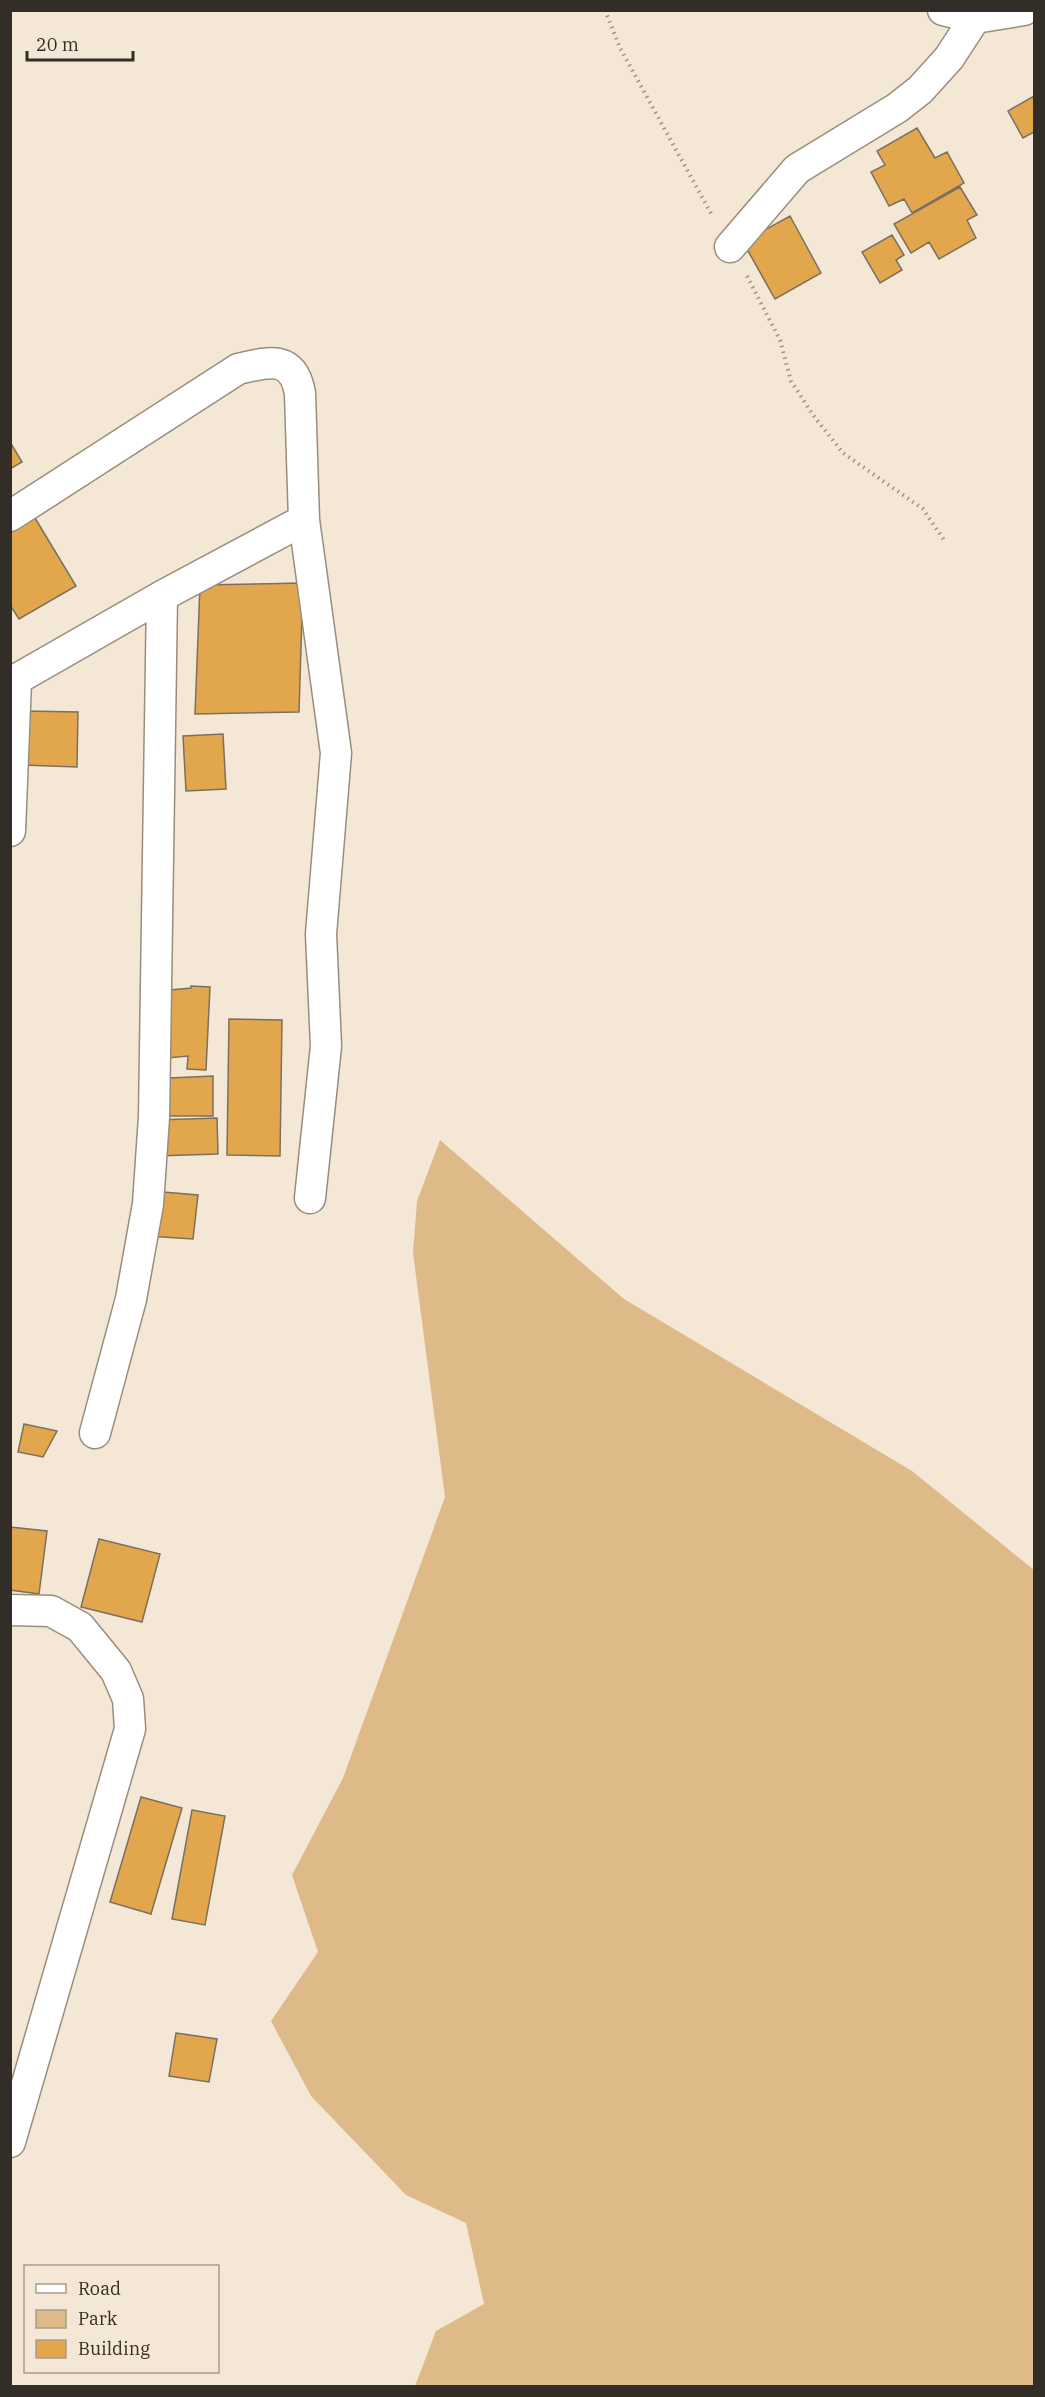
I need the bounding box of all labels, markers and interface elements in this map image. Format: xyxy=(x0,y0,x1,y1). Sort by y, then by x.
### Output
scale bar xyxy=(27,24,134,62)
text: 20 m xyxy=(36,33,79,56)
legend xyxy=(24,2265,219,2373)
text: Road xyxy=(78,2277,121,2300)
text: Park xyxy=(78,2307,118,2330)
text: Building xyxy=(78,2337,150,2360)

